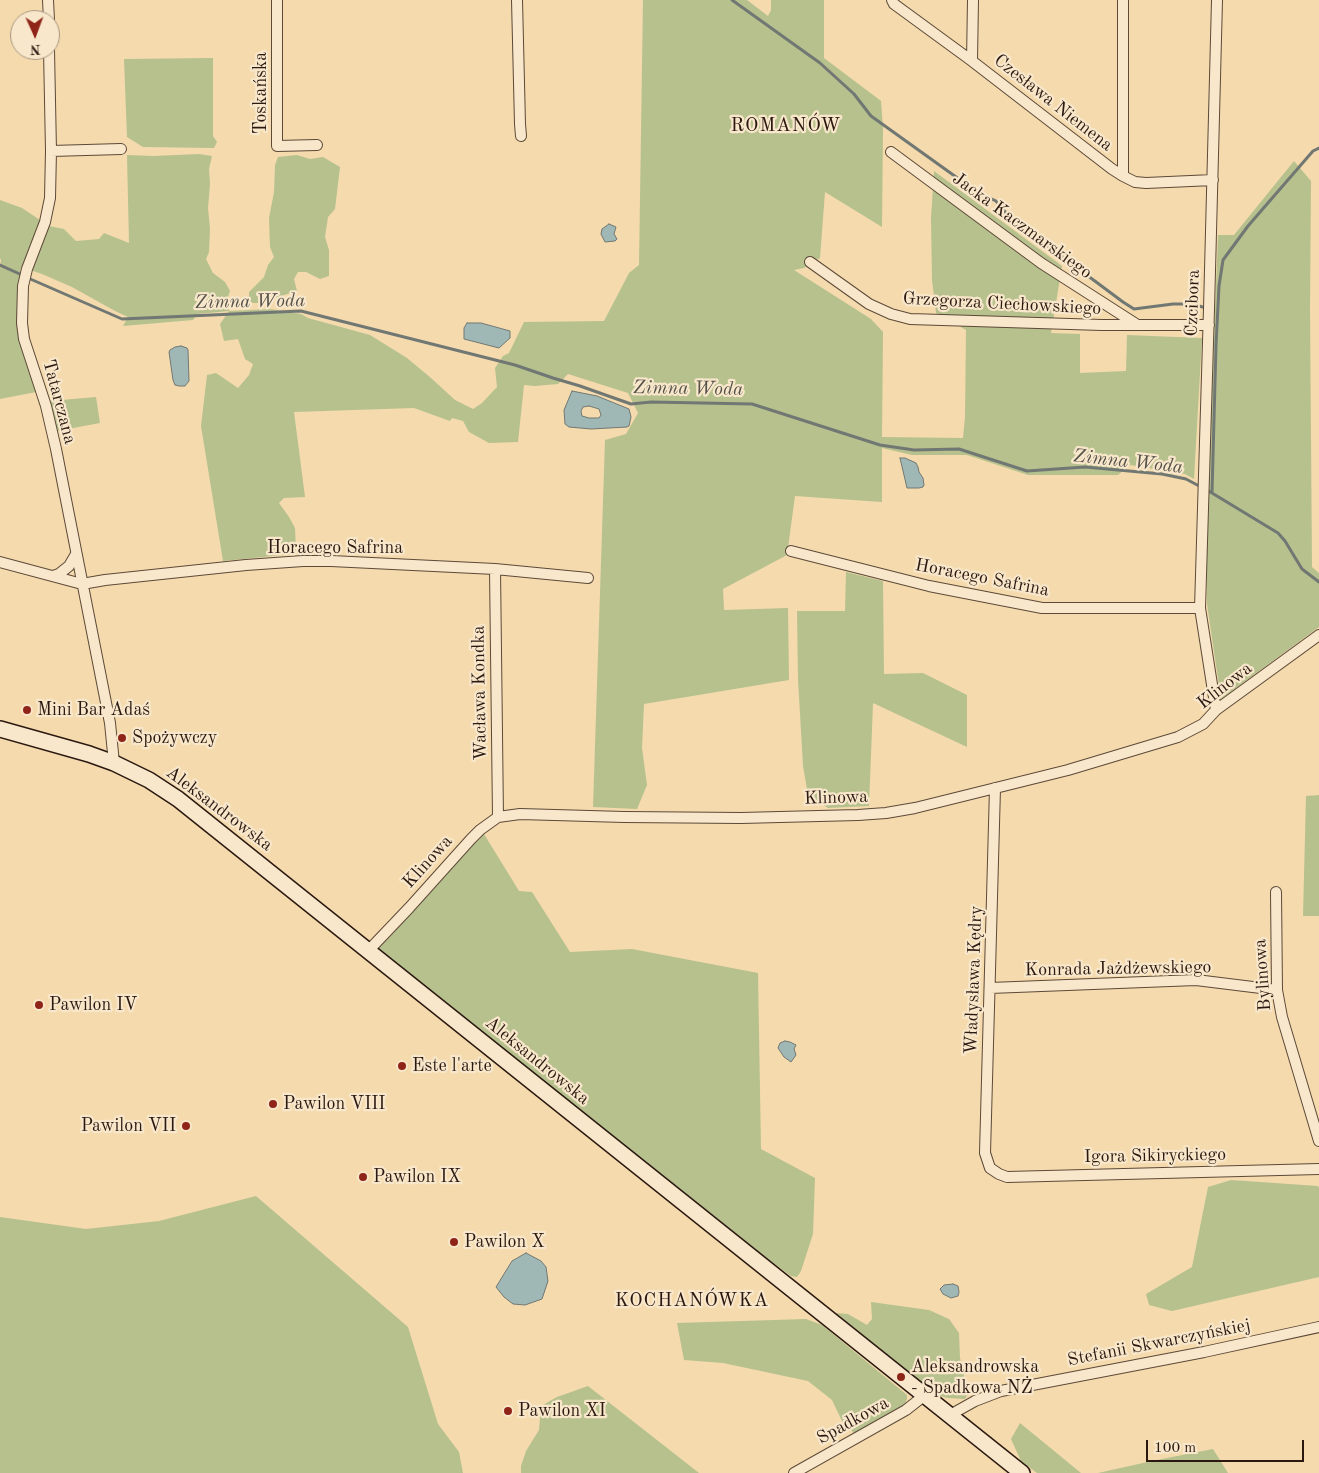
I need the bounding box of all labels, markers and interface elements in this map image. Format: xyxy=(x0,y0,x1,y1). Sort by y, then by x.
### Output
north arrow xyxy=(10,10,60,60)
text: N xyxy=(30,42,41,56)
street label: Czesława Niemena xyxy=(989,50,1117,156)
street label: Toskańska xyxy=(250,52,272,134)
district label: ROMANÓW xyxy=(730,115,842,137)
street label: Jacka Kaczmarskiego xyxy=(948,168,1096,284)
street label: Czcibora xyxy=(1181,269,1205,337)
street label: Grzegorza Ciechowskiego xyxy=(902,288,1102,320)
water label: Zimna Woda xyxy=(195,290,305,314)
street label: Tatarczana xyxy=(37,357,81,447)
water label: Zimna Woda xyxy=(633,377,743,401)
water label: Zimna Woda xyxy=(1072,445,1184,479)
street label: Horacego Safrina xyxy=(267,537,403,559)
street label: Horacego Safrina xyxy=(913,554,1051,602)
street label: Wacława Kondka xyxy=(468,625,492,761)
street label: Klinowa xyxy=(1193,658,1257,714)
place label: Mini Bar Adaś xyxy=(37,699,150,721)
marker: Mini Bar Adaś xyxy=(21,704,33,716)
place label: Spożywczy xyxy=(132,727,217,749)
marker: Spożywczy xyxy=(116,732,128,744)
street label: Aleksandrowska xyxy=(161,762,277,856)
street label: Klinowa xyxy=(804,786,868,810)
street label: Klinowa xyxy=(399,831,457,893)
street label: Władysława Kędry xyxy=(961,905,987,1055)
street label: Bylinowa xyxy=(1250,938,1276,1012)
street label: Konrada Jażdżewskiego xyxy=(1024,957,1212,981)
place label: Pawilon IV xyxy=(49,994,137,1016)
marker: Pawilon IV xyxy=(33,999,45,1011)
street label: Aleksandrowska xyxy=(480,1012,594,1110)
place label: Este l'arte xyxy=(412,1055,492,1077)
marker: Este l'arte xyxy=(396,1060,408,1072)
place label: Pawilon VIII xyxy=(283,1093,385,1115)
marker: Pawilon VIII xyxy=(267,1098,279,1110)
place label: Pawilon VII xyxy=(81,1115,176,1137)
marker: Pawilon VII xyxy=(180,1120,192,1132)
street label: Igora Sikiryckiego xyxy=(1084,1144,1226,1168)
place label: Pawilon IX xyxy=(373,1166,461,1188)
marker: Pawilon IX xyxy=(357,1171,369,1183)
place label: Pawilon X xyxy=(464,1231,545,1253)
marker: Pawilon X xyxy=(448,1236,460,1248)
district label: KOCHANÓWKA xyxy=(613,1290,771,1312)
street label: Stefanii Skwarczyńskiej xyxy=(1065,1315,1253,1371)
place label: Aleksandrowska - Spadkowa NŻ xyxy=(911,1356,1039,1398)
marker: Aleksandrowska - Spadkowa NŻ xyxy=(895,1371,907,1383)
street label: Spadkowa xyxy=(813,1392,893,1450)
place label: Pawilon XI xyxy=(518,1400,606,1422)
marker: Pawilon XI xyxy=(502,1405,514,1417)
scale bar xyxy=(1149,1430,1306,1462)
text: 100 m xyxy=(1154,1441,1196,1456)

